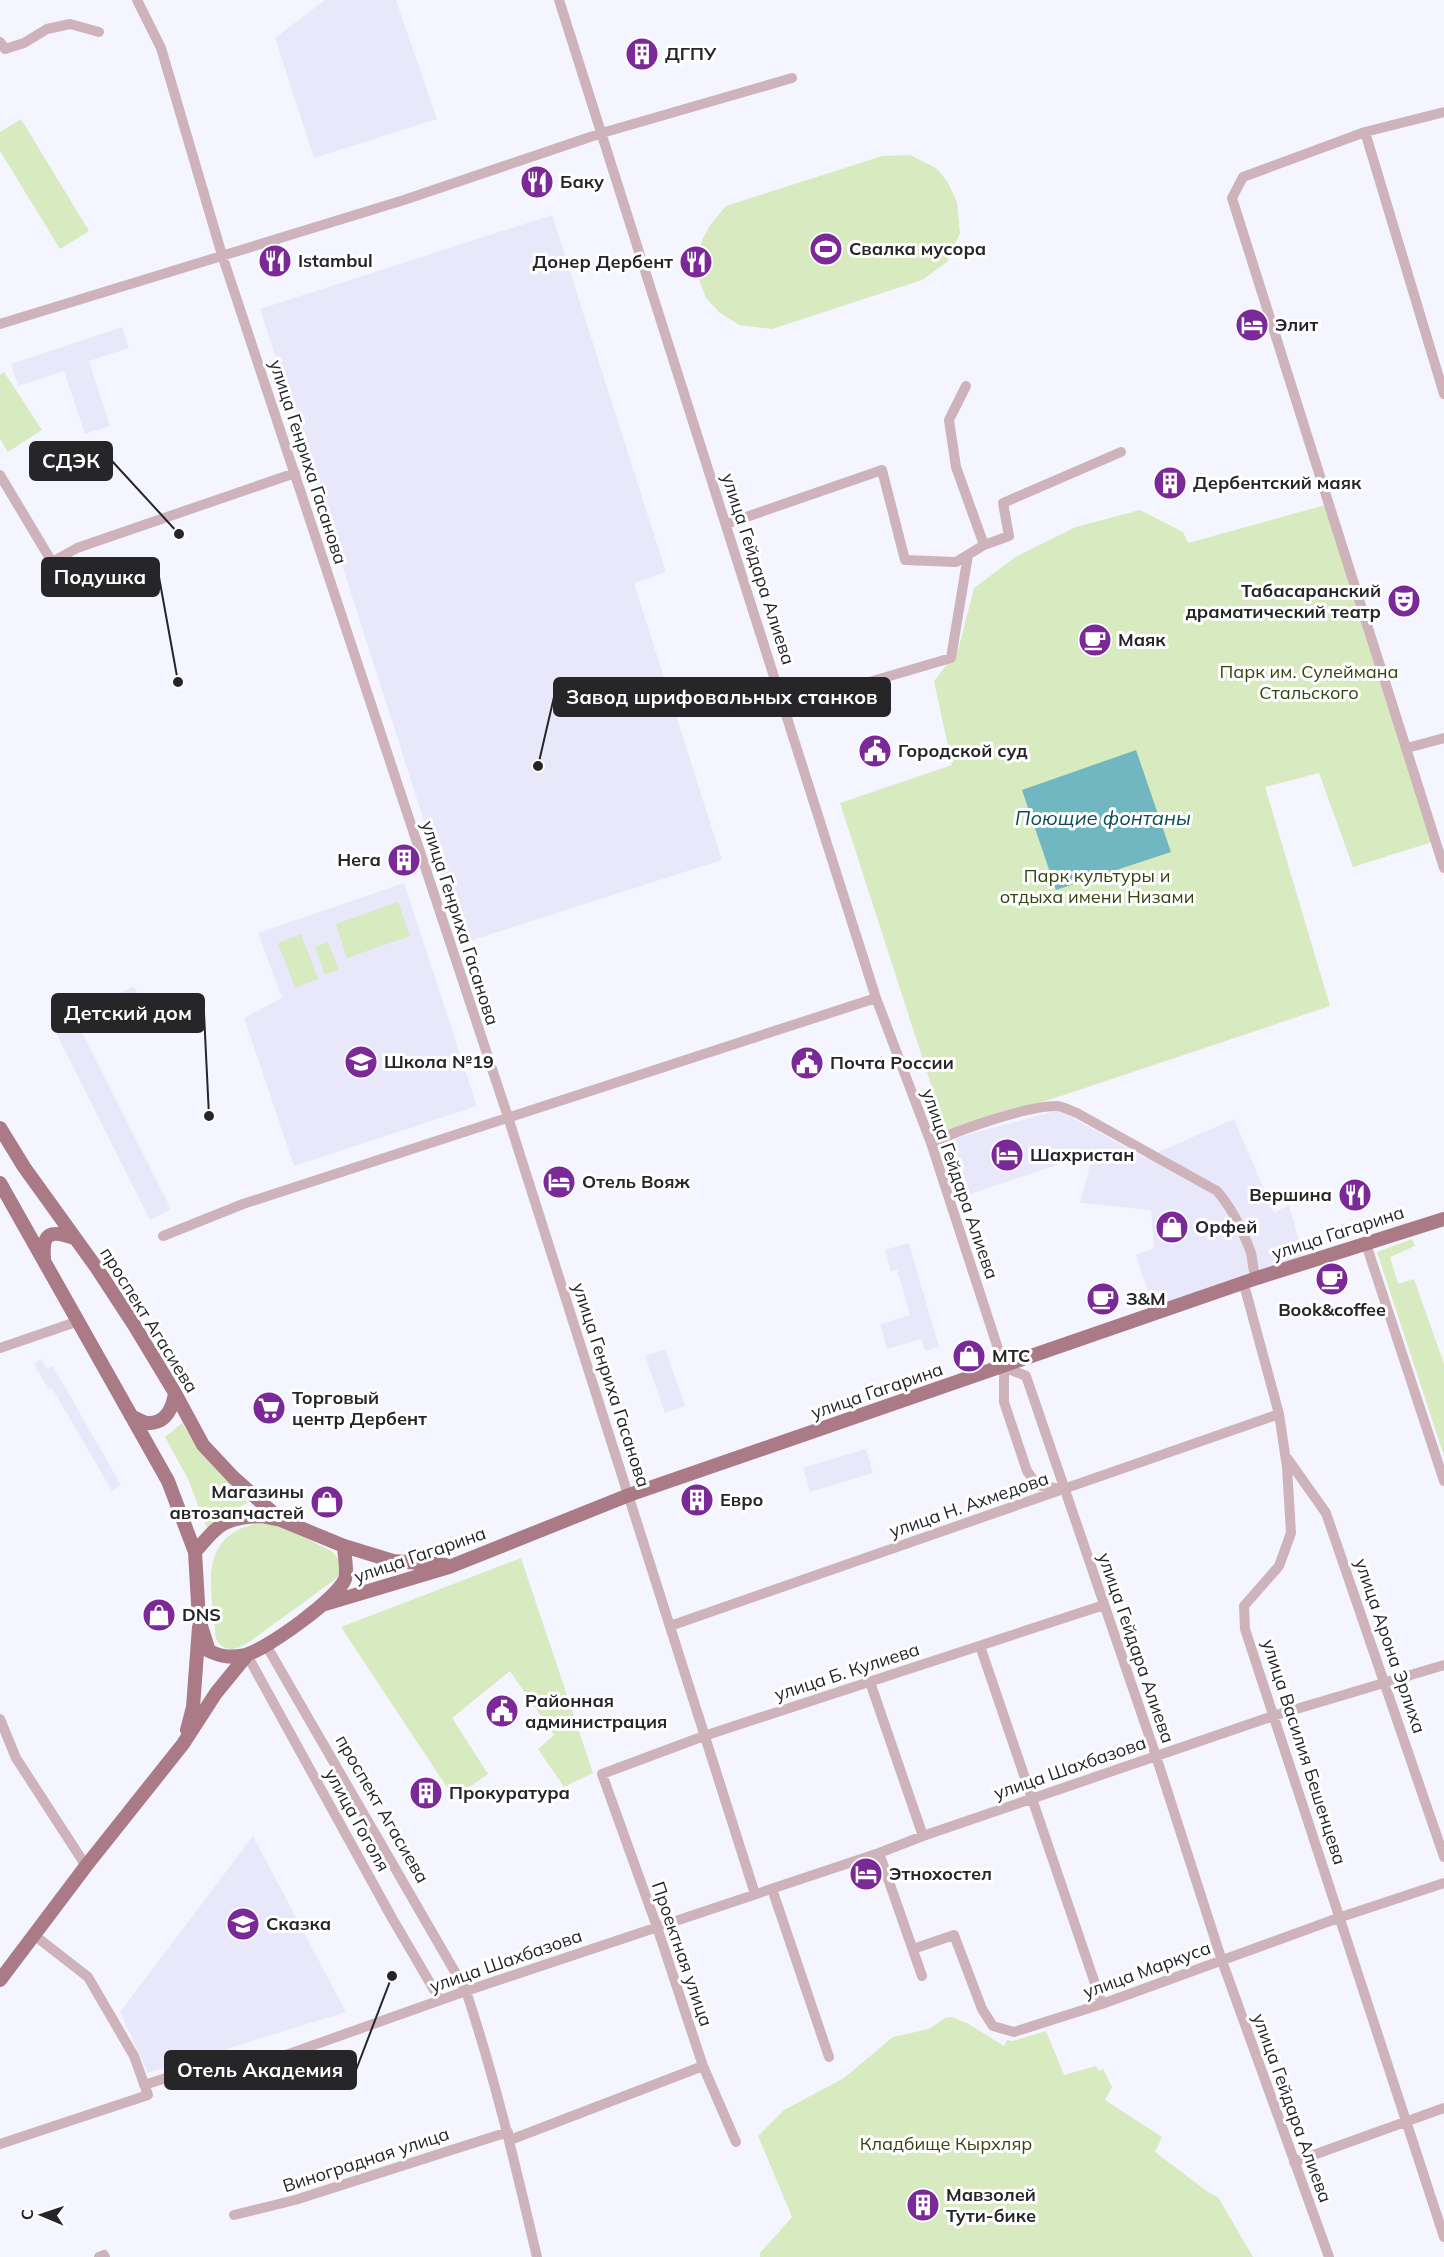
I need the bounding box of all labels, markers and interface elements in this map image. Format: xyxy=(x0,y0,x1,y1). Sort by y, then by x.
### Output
building icon: ДГПУ xyxy=(624,36,660,72)
place label: ДГПУ xyxy=(665,42,717,65)
restaurant icon: Баку xyxy=(519,164,555,200)
place label: Баку xyxy=(560,170,604,193)
sports icon: Свалка мусора xyxy=(808,231,844,267)
place label: Свалка мусора xyxy=(849,237,986,260)
restaurant icon: Istambul xyxy=(257,243,293,279)
restaurant icon: Донер Дербент xyxy=(678,244,714,280)
place label: Istambul xyxy=(298,249,373,272)
place label: Донер Дербент xyxy=(533,250,673,273)
hotel icon: Элит xyxy=(1234,307,1270,343)
place label: Элит xyxy=(1275,313,1318,336)
street label: улица Генриха Гасанова xyxy=(265,357,352,567)
callout: СДЭК xyxy=(30,442,112,480)
text: СДЭК xyxy=(42,448,100,473)
building icon: Дербентский маяк xyxy=(1152,465,1188,501)
street label: улица Гейдара Алиева xyxy=(717,470,800,667)
place label: Дербентский маяк xyxy=(1193,471,1362,494)
callout: Подушка xyxy=(42,558,159,596)
text: Подушка xyxy=(54,564,146,589)
place label: Табасаранский драматический театр xyxy=(1185,579,1381,623)
theatre icon: Табасаранский драматический театр xyxy=(1386,583,1422,619)
cafe icon: Маяк xyxy=(1077,622,1113,658)
place label: Маяк xyxy=(1118,628,1166,651)
park label: Парк им. Сулеймана Стальского xyxy=(1219,660,1399,704)
callout: Завод шрифовальных станков xyxy=(554,678,890,716)
text: Завод шрифовальных станков xyxy=(566,684,878,709)
public building icon: Городской суд xyxy=(857,733,893,769)
place label: Городской суд xyxy=(898,739,1028,762)
water label: Поющие фонтаны xyxy=(1015,805,1191,830)
street label: улица Генриха Гасанова xyxy=(417,818,504,1028)
building icon: Нега xyxy=(386,842,422,878)
place label: Нега xyxy=(337,848,381,871)
park label: Парк культуры и отдыха имени Низами xyxy=(1000,864,1194,908)
callout: Детский дом xyxy=(52,994,204,1032)
text: Детский дом xyxy=(64,1000,192,1025)
school or university icon: Школа №19 xyxy=(343,1044,379,1080)
public building icon: Почта России xyxy=(789,1045,825,1081)
place label: Школа №19 xyxy=(384,1050,494,1073)
place label: Почта России xyxy=(830,1051,954,1074)
street label: улица Гейдара Алиева xyxy=(917,1086,1004,1282)
hotel icon: Шахристан xyxy=(989,1137,1025,1173)
place label: Шахристан xyxy=(1030,1143,1134,1166)
hotel icon: Отель Вояж xyxy=(541,1164,577,1200)
place label: Отель Вояж xyxy=(582,1170,691,1193)
restaurant icon: Вершина xyxy=(1337,1177,1373,1213)
place label: Вершина xyxy=(1249,1183,1332,1206)
street label: улица Гагарина xyxy=(1269,1200,1407,1265)
shop icon: Орфей xyxy=(1154,1209,1190,1245)
place label: Орфей xyxy=(1195,1215,1257,1238)
street label: проспект Агасиева xyxy=(95,1243,204,1397)
cafe icon: Book&coffee xyxy=(1314,1261,1350,1297)
street label: улица Генриха Гасанова xyxy=(568,1280,655,1490)
cafe icon: З&М xyxy=(1085,1281,1121,1317)
place label: З&М xyxy=(1126,1287,1166,1310)
place label: Book&coffee xyxy=(1278,1298,1386,1321)
shop icon: МТС xyxy=(951,1338,987,1374)
place label: МТС xyxy=(992,1344,1030,1367)
street label: улица Гагарина xyxy=(808,1357,946,1424)
place label: Торговый центр Дербент xyxy=(292,1386,427,1430)
supermarket icon: Торговый центр Дербент xyxy=(251,1390,287,1426)
street label: улица Н. Ахмедова xyxy=(886,1466,1052,1543)
place label: Магазины автозапчастей xyxy=(169,1480,304,1524)
building icon: Евро xyxy=(679,1482,715,1518)
shop icon: Магазины автозапчастей xyxy=(309,1484,345,1520)
place label: Евро xyxy=(720,1488,764,1511)
street label: улица Гагарина xyxy=(351,1521,489,1588)
street label: улица Гейдара Алиева xyxy=(1093,1550,1180,1746)
street label: улица Арона Эрлиха xyxy=(1350,1555,1431,1736)
shop icon: DNS xyxy=(141,1597,177,1633)
place label: DNS xyxy=(182,1603,221,1626)
street label: улица Василия Бешенцева xyxy=(1257,1636,1352,1867)
street label: улица Б. Кулиева xyxy=(771,1637,922,1706)
place label: Районная администрация xyxy=(525,1689,667,1733)
public building icon: Районная администрация xyxy=(484,1693,520,1729)
street label: проспект Агасиева xyxy=(331,1730,434,1887)
street label: улица Шахбазова xyxy=(991,1731,1149,1804)
street label: улица Гоголя xyxy=(320,1764,395,1875)
building icon: Прокуратура xyxy=(408,1775,444,1811)
place label: Прокуратура xyxy=(449,1781,570,1804)
hotel icon: Этнохостел xyxy=(848,1856,884,1892)
place label: Этнохостел xyxy=(889,1862,992,1885)
street label: Проектная улица xyxy=(647,1878,718,2029)
school or university icon: Сказка xyxy=(225,1906,261,1942)
place label: Сказка xyxy=(266,1912,331,1935)
street label: улица Шахбазова xyxy=(427,1924,585,1997)
street label: улица Маркуса xyxy=(1080,1936,1214,2003)
street label: улица Гейдара Алиева xyxy=(1248,2010,1337,2206)
callout: Отель Академия xyxy=(165,2051,356,2089)
text: Отель Академия xyxy=(177,2057,343,2082)
street label: Виноградная улица xyxy=(280,2122,452,2197)
park label: Кладбище Кырхляр xyxy=(860,2132,1032,2155)
place label: Мавзолей Тути-бике xyxy=(946,2183,1036,2227)
north arrow xyxy=(12,2185,72,2245)
building icon: Мавзолей Тути-бике xyxy=(905,2187,941,2223)
text: С xyxy=(17,2209,37,2220)

